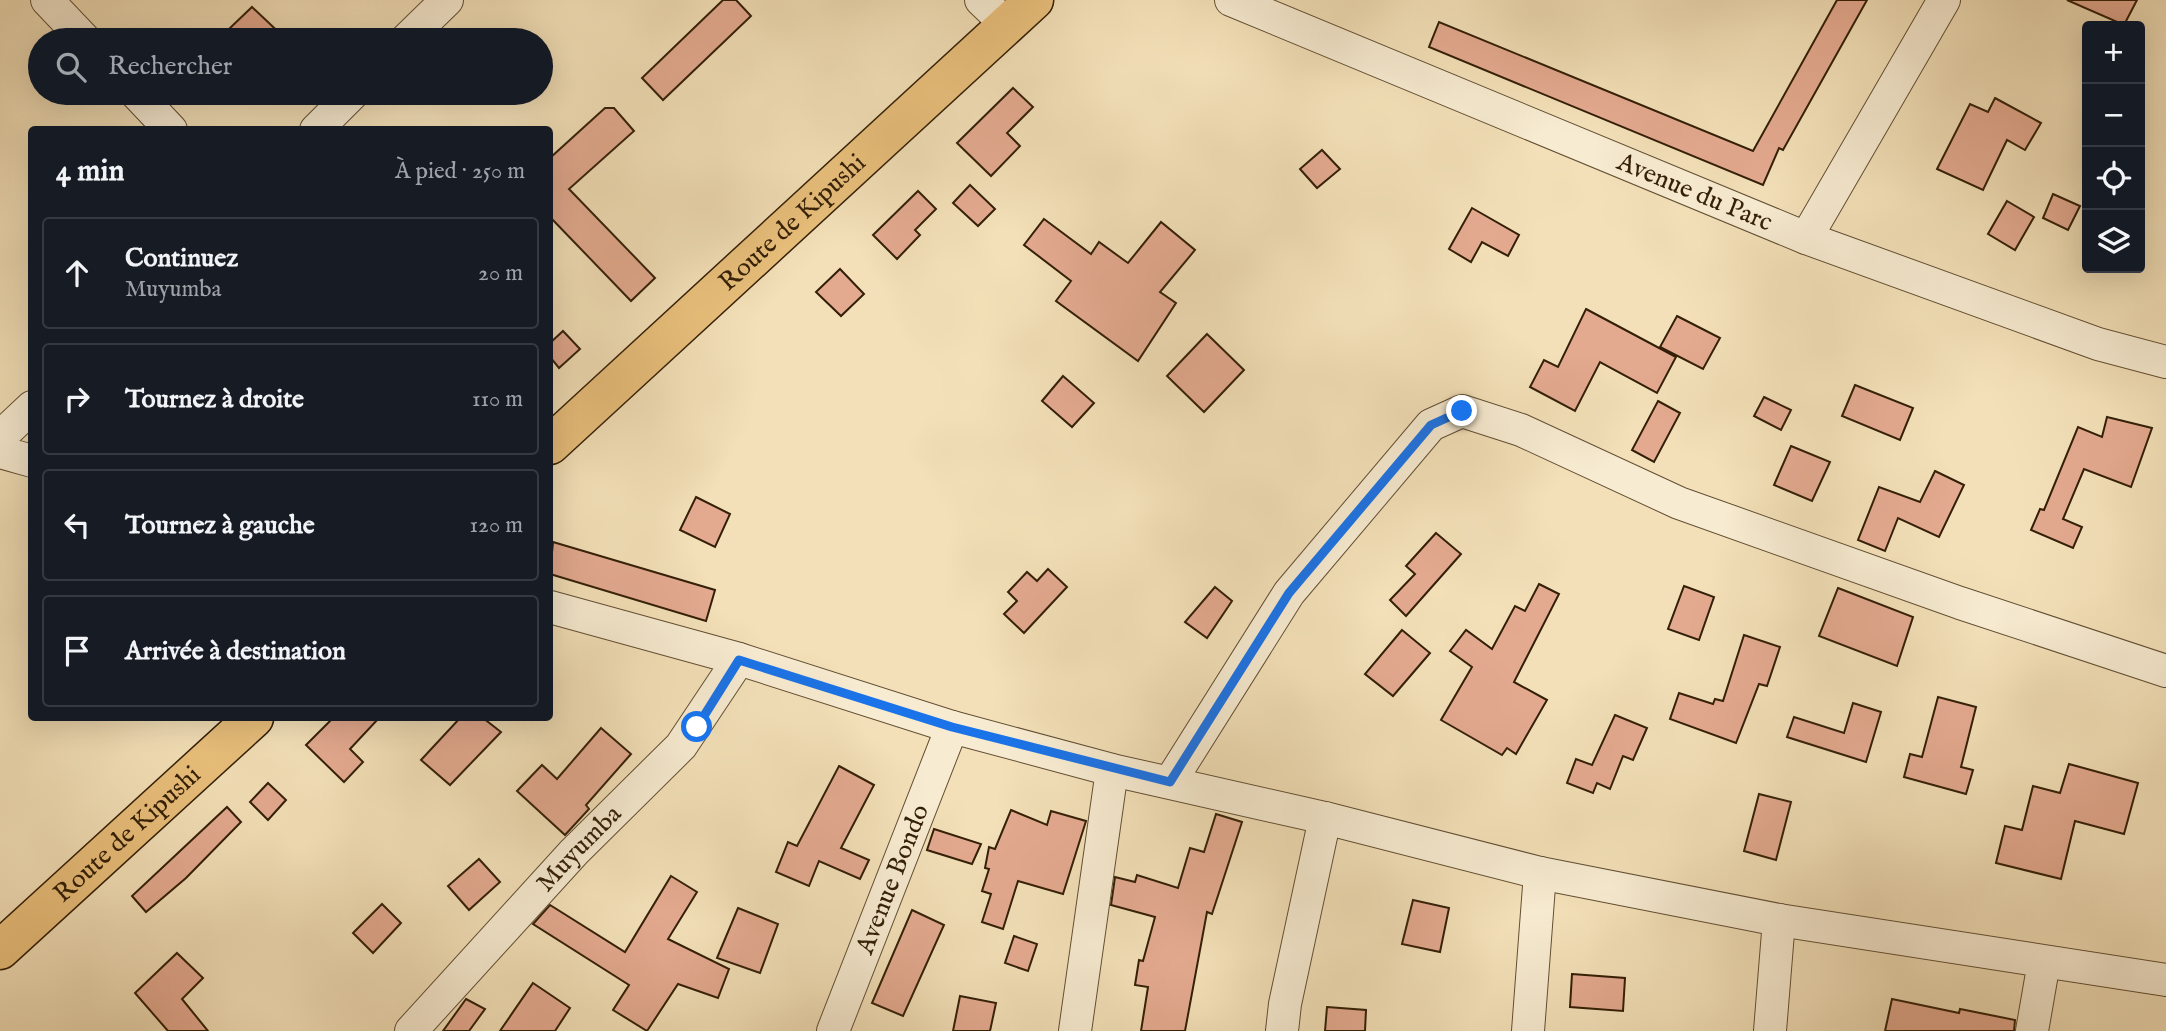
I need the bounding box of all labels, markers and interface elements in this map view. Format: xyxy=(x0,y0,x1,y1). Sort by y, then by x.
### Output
map controls xyxy=(2082,21,2145,273)
button: + xyxy=(2082,21,2145,84)
search box xyxy=(28,28,553,105)
icon: search xyxy=(52,48,90,86)
text: Rechercher xyxy=(108,50,232,83)
button: − xyxy=(2082,84,2145,147)
street label: Avenue du Parc xyxy=(1611,145,1777,239)
street label: Route de Kipushi xyxy=(712,146,873,298)
button: locate xyxy=(2082,147,2145,210)
text: 4 min xyxy=(56,153,124,191)
text: À pied · 250 m xyxy=(395,157,525,186)
button: layers xyxy=(2082,210,2145,273)
text: Continuez xyxy=(125,242,238,275)
icon: ahead xyxy=(58,254,96,292)
text: 20 m xyxy=(478,259,523,288)
text: Muyumba xyxy=(125,275,221,304)
icon: right xyxy=(58,380,96,418)
text: Tournez à droite xyxy=(125,383,304,416)
text: 110 m xyxy=(472,385,523,414)
route end xyxy=(1446,395,1477,426)
icon: left xyxy=(58,506,96,544)
text: Tournez à gauche xyxy=(125,509,315,542)
text: 120 m xyxy=(470,511,523,540)
icon: arrive xyxy=(58,632,96,670)
text: Arrivée à destination xyxy=(125,635,346,668)
route start xyxy=(681,711,712,742)
street label: Route de Kipushi xyxy=(46,758,208,910)
street label: Muyumba xyxy=(529,797,629,899)
street label: Avenue Bondo xyxy=(848,800,937,960)

